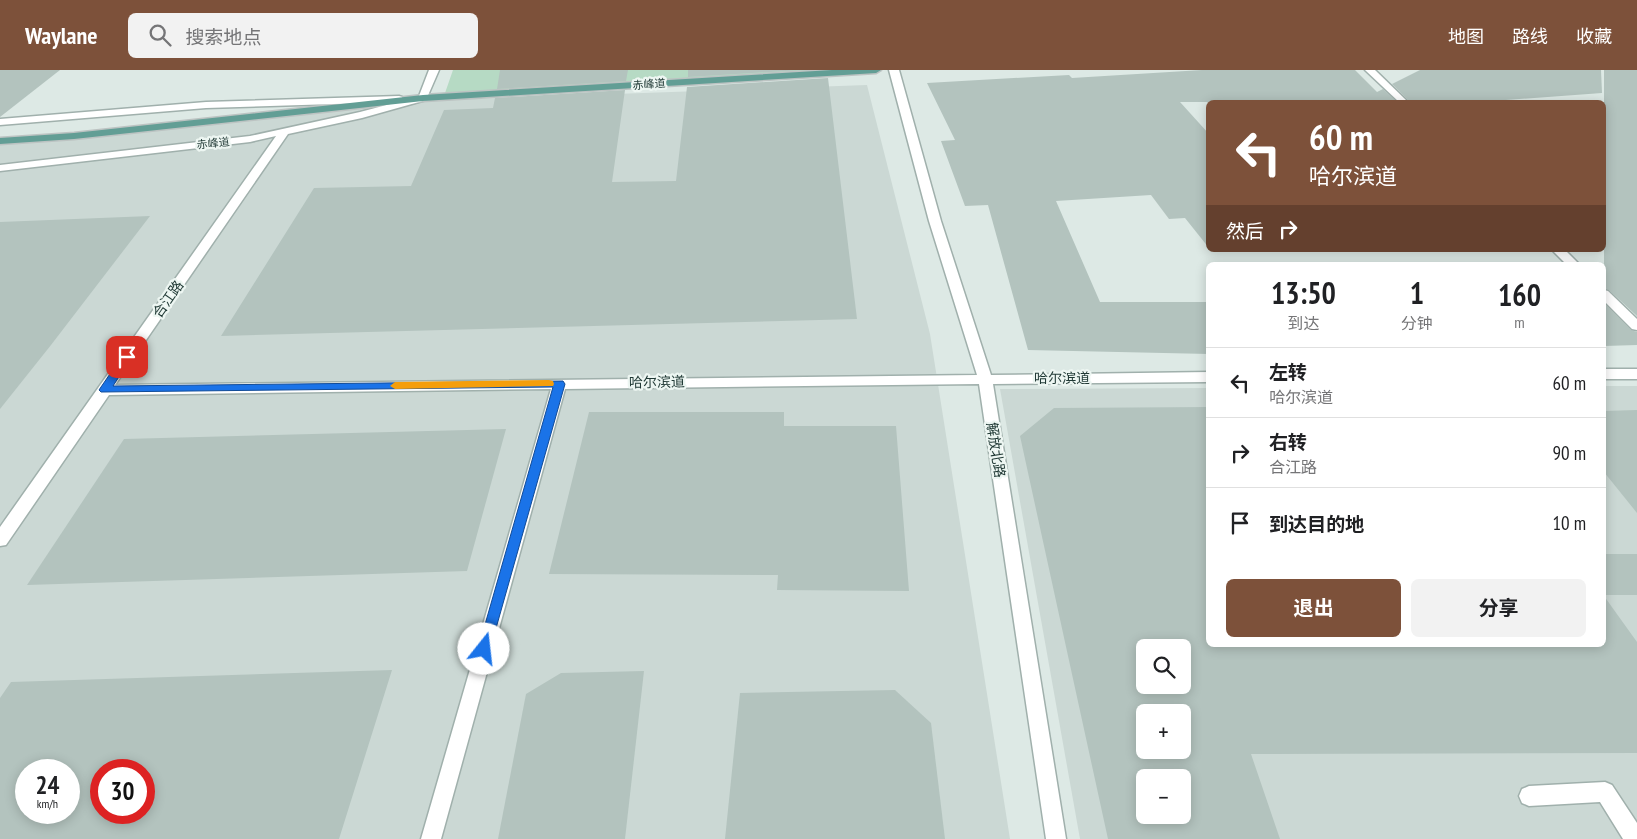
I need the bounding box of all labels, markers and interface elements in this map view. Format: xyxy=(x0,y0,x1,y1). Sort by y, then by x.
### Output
search box xyxy=(128,13,478,58)
text: Waylane xyxy=(25,20,98,51)
icon: search xyxy=(146,21,174,49)
text: 搜索地点 xyxy=(186,25,262,49)
text: 地图 xyxy=(1448,25,1484,48)
text: 路线 xyxy=(1512,25,1548,48)
text: 收藏 xyxy=(1576,25,1612,48)
street label: 赤峰道 xyxy=(632,76,666,92)
text: 60 m xyxy=(1309,114,1373,160)
icon: left xyxy=(1226,120,1291,185)
street label: 赤峰道 xyxy=(196,134,230,152)
text: 哈尔滨道 xyxy=(1309,162,1397,190)
icon: right xyxy=(1274,215,1302,243)
text: 然后 xyxy=(1226,219,1264,243)
text: 13:50 xyxy=(1271,273,1336,312)
text: 1 xyxy=(1410,273,1424,312)
text: 160 xyxy=(1498,275,1541,314)
street label: 合江路 xyxy=(149,277,187,321)
text: m xyxy=(1514,312,1525,332)
text: 到达 xyxy=(1287,313,1319,333)
text: 分钟 xyxy=(1401,313,1433,333)
pin xyxy=(106,336,148,378)
icon: arrive xyxy=(113,343,141,371)
text: 左转 xyxy=(1269,360,1307,384)
street label: 哈尔滨道 xyxy=(1034,369,1090,387)
icon: left xyxy=(1226,369,1254,397)
text: 60 m xyxy=(1553,371,1586,395)
street label: 哈尔滨道 xyxy=(629,373,685,391)
text: 哈尔滨道 xyxy=(1269,387,1333,407)
street label: 解放北路 xyxy=(983,421,1009,479)
text: 右转 xyxy=(1269,430,1307,454)
icon: right xyxy=(1226,439,1254,467)
text: 90 m xyxy=(1553,441,1586,465)
text: 合江路 xyxy=(1269,457,1317,477)
icon: arrive xyxy=(1226,509,1254,537)
text: 10 m xyxy=(1553,511,1586,535)
text: 到达目的地 xyxy=(1269,512,1364,536)
button: 退出 xyxy=(1226,579,1401,637)
button: 分享 xyxy=(1411,579,1586,637)
position arrow xyxy=(457,622,509,674)
map controls xyxy=(1136,639,1191,824)
button: search xyxy=(1136,639,1191,694)
button: + xyxy=(1136,704,1191,759)
speed limit sign: 30 xyxy=(90,759,155,824)
text: 24 xyxy=(36,769,59,801)
button: − xyxy=(1136,769,1191,824)
text: km/h xyxy=(37,796,58,811)

